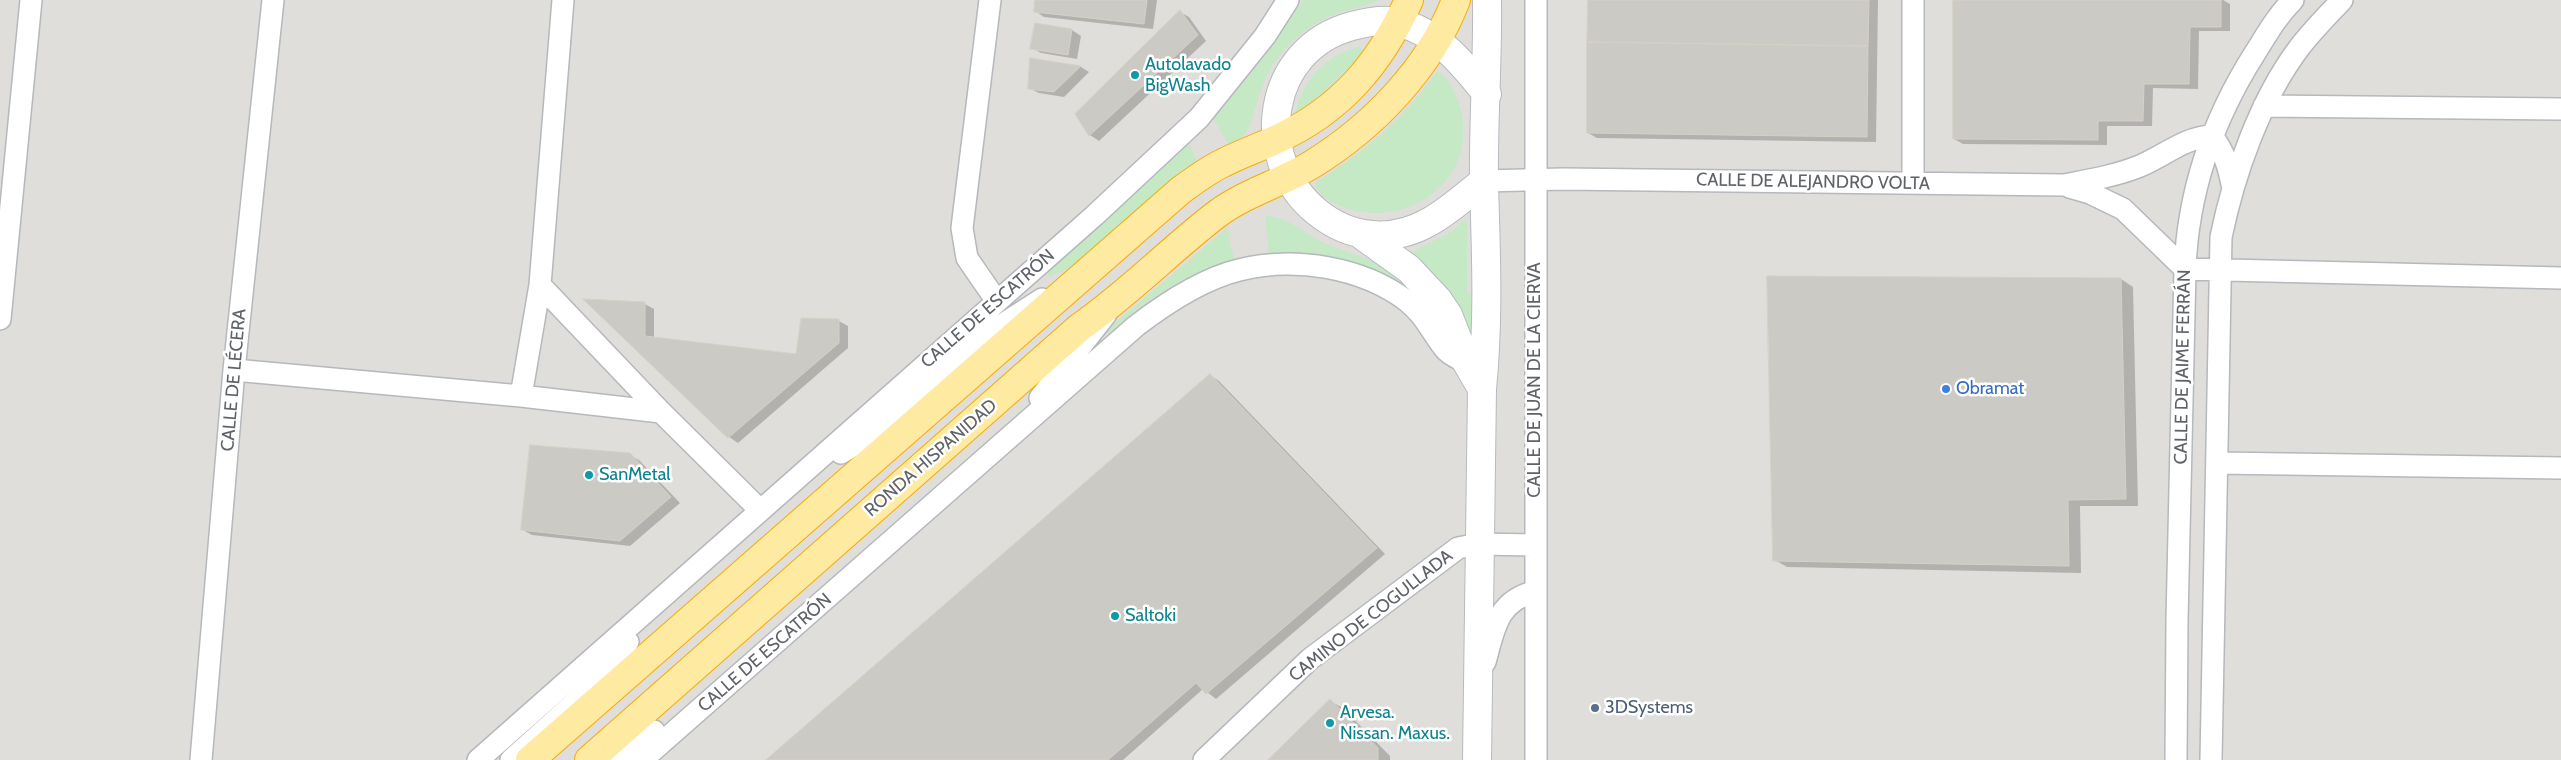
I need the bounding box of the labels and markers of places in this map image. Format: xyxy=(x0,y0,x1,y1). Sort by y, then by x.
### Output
place label: Autolavado BigWash xyxy=(1145,54,1231,96)
marker: Autolavado BigWash xyxy=(1129,69,1141,81)
place label: Obramat xyxy=(1956,378,2024,400)
marker: Obramat xyxy=(1940,383,1952,395)
place label: SanMetal xyxy=(599,464,671,486)
marker: SanMetal xyxy=(583,469,595,481)
place label: Saltoki xyxy=(1125,605,1176,627)
marker: Saltoki xyxy=(1109,610,1121,622)
place label: 3DSystems xyxy=(1605,697,1693,719)
place label: Arvesa. Nissan. Maxus. xyxy=(1340,702,1450,744)
marker: 3DSystems xyxy=(1589,702,1601,714)
marker: Arvesa. Nissan. Maxus. xyxy=(1324,717,1336,729)

